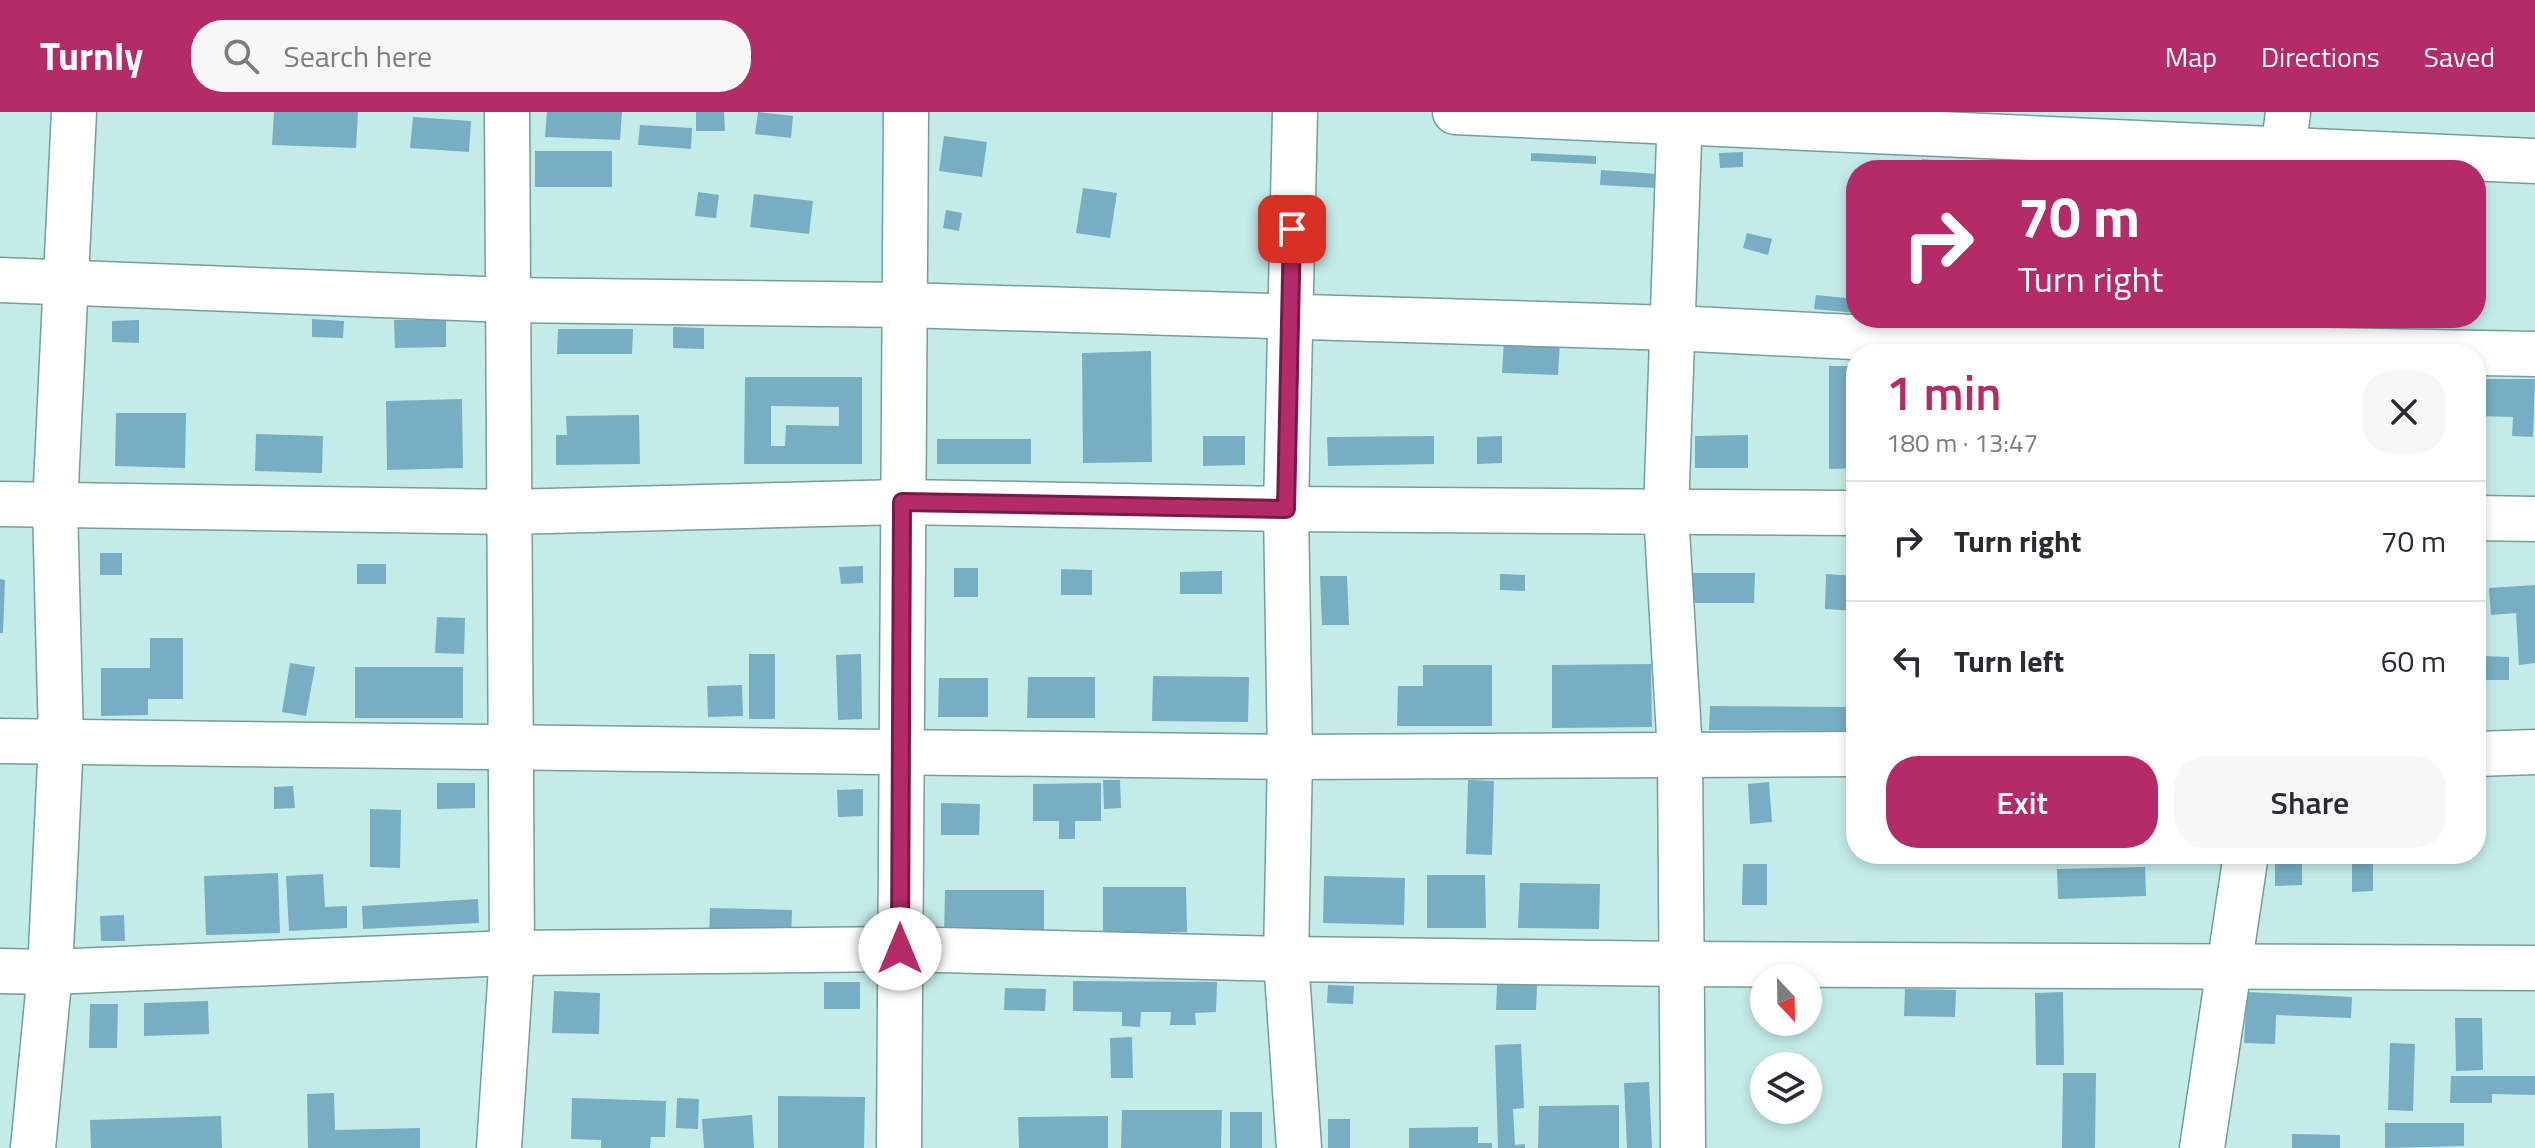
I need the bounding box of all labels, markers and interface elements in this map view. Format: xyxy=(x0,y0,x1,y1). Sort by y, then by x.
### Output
search box xyxy=(191,20,751,92)
text: Turnly xyxy=(40,27,143,85)
text: Search here xyxy=(283,33,432,79)
icon: search xyxy=(219,34,263,78)
text: Map xyxy=(2165,35,2217,78)
text: Directions xyxy=(2261,35,2380,78)
text: Saved xyxy=(2424,35,2495,78)
text: 70 m xyxy=(2018,174,2140,259)
icon: right xyxy=(1886,192,1990,296)
pin xyxy=(1258,195,1326,263)
icon: arrive xyxy=(1270,207,1314,251)
text: Turn right xyxy=(2018,251,2163,306)
text: 1 min xyxy=(1886,356,2001,429)
button: close xyxy=(2362,370,2446,454)
text: 180 m · 13:47 xyxy=(1886,423,2038,462)
text: Turn right xyxy=(1954,518,2082,564)
text: 70 m xyxy=(2381,518,2446,564)
icon: right xyxy=(1886,519,1930,563)
text: Turn left xyxy=(1954,638,2064,684)
text: 60 m xyxy=(2381,638,2446,684)
icon: left xyxy=(1886,639,1930,683)
button: Exit xyxy=(1886,756,2158,848)
button: Share xyxy=(2174,756,2446,848)
position arrow xyxy=(858,907,942,991)
north arrow xyxy=(1750,964,1822,1036)
map controls xyxy=(1750,964,1822,1124)
button: layers xyxy=(1750,1052,1822,1124)

